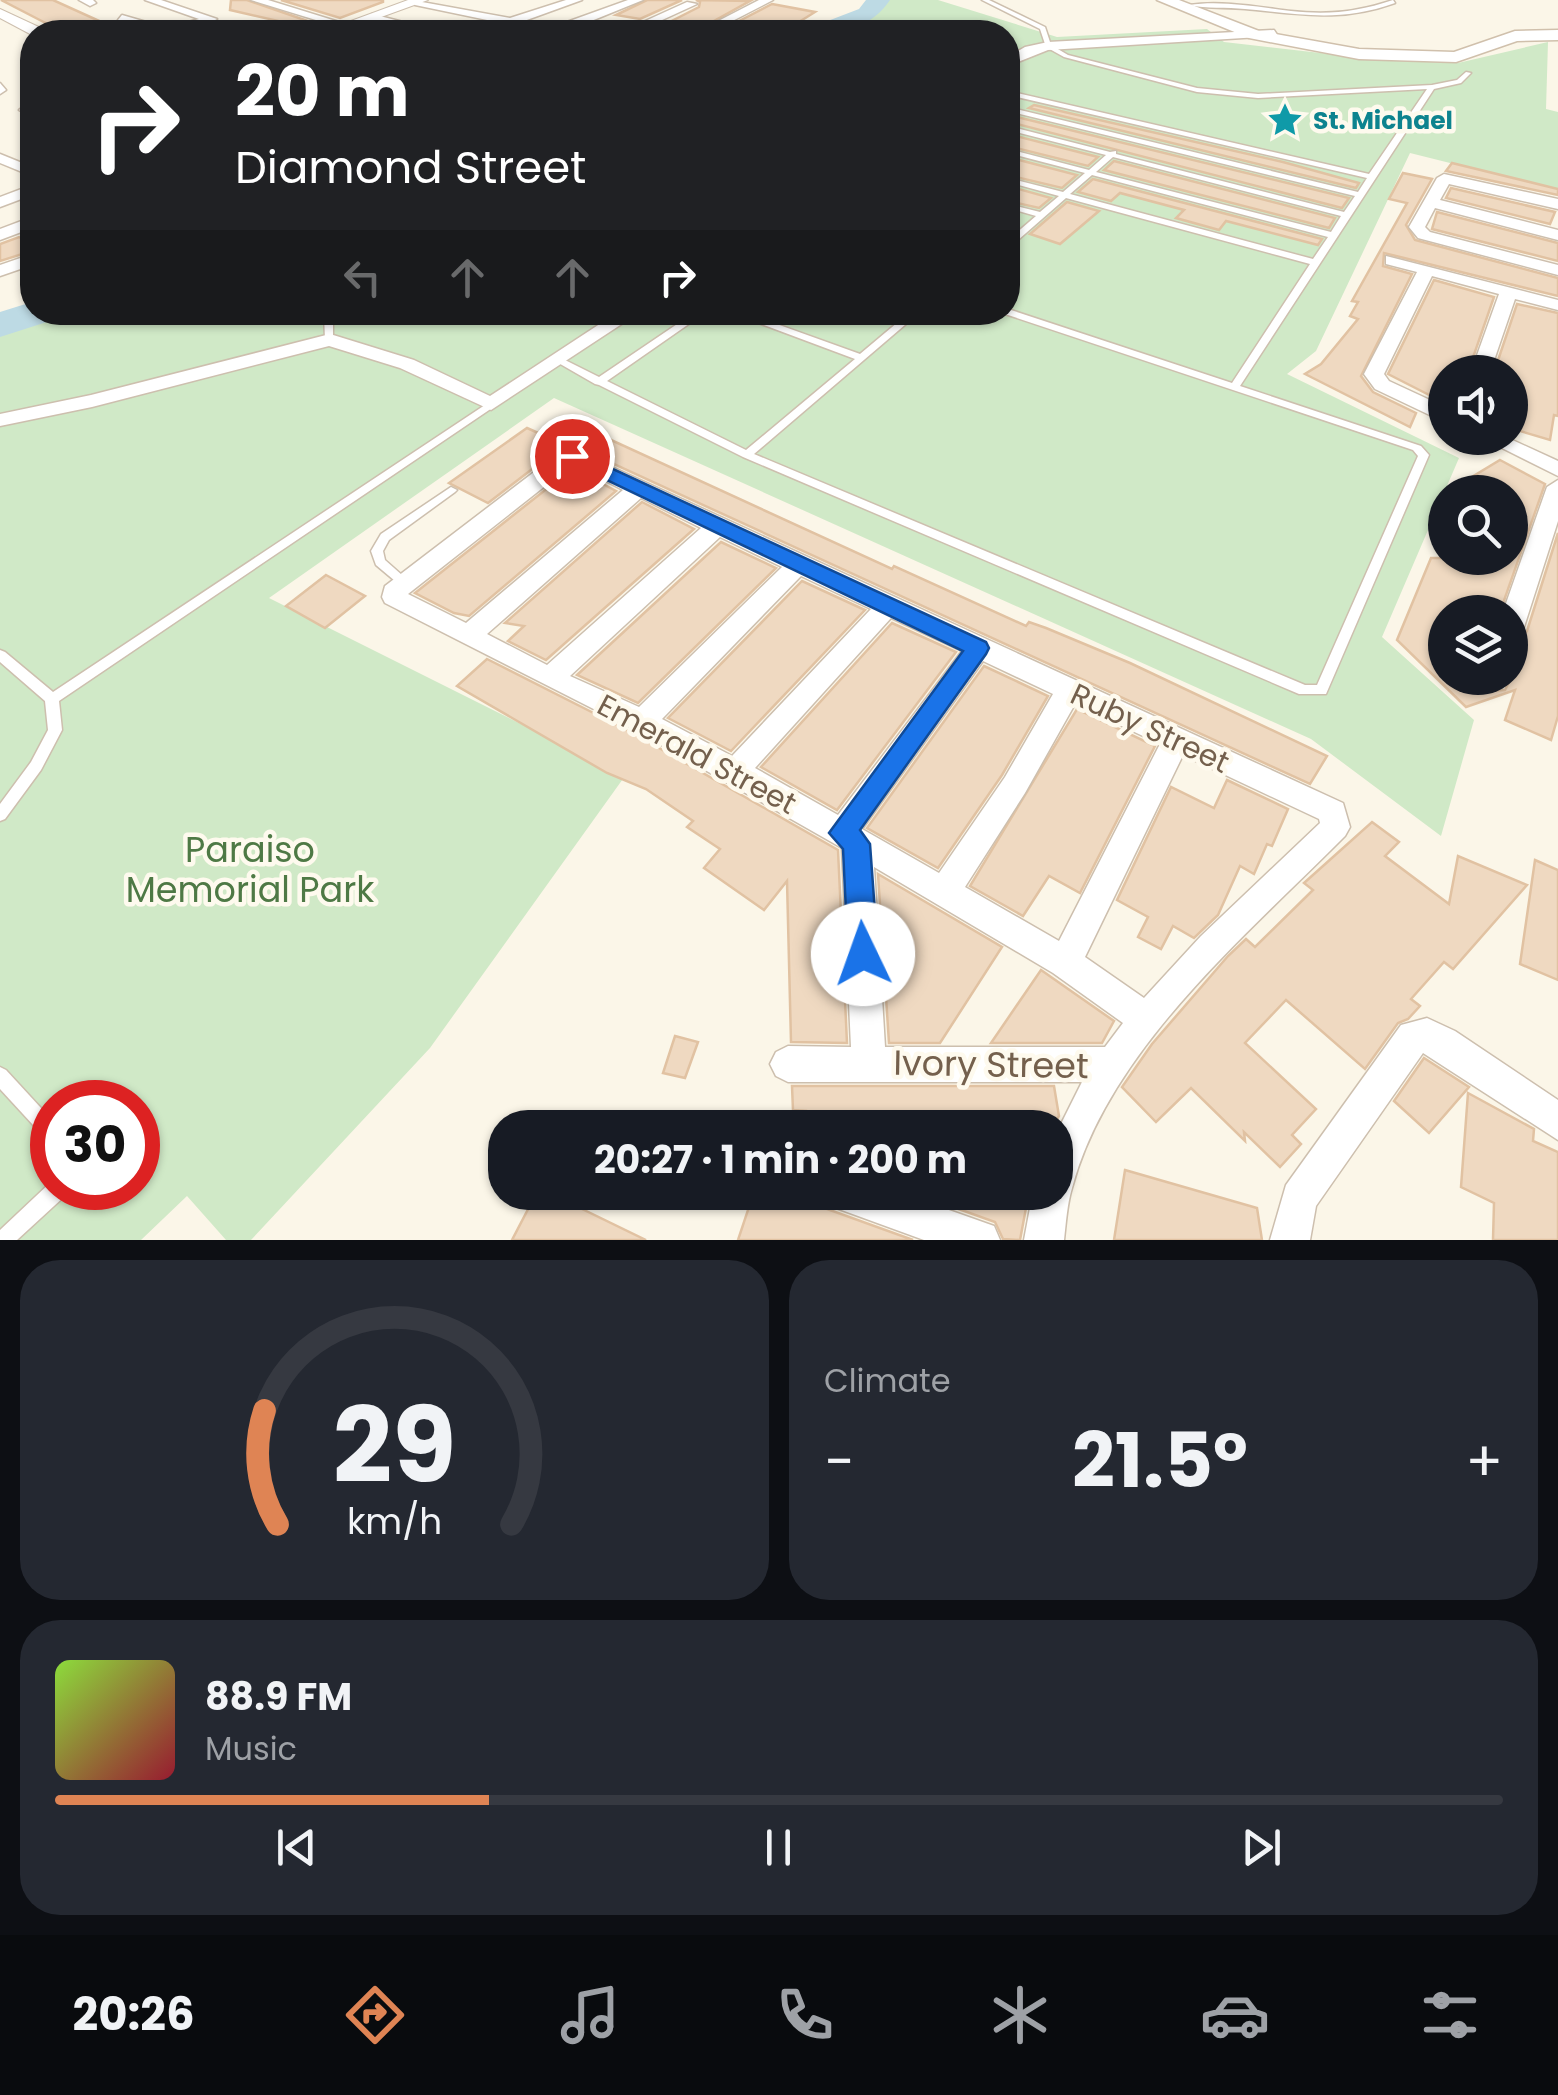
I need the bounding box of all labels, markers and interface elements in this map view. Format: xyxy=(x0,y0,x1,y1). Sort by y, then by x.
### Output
text: 20 m xyxy=(235,42,410,141)
icon: right xyxy=(70,60,200,190)
place icon: St. Michael xyxy=(1266,101,1304,139)
place label: St. Michael xyxy=(1313,103,1453,138)
text: Diamond Street xyxy=(235,136,586,199)
icon: left xyxy=(335,250,390,305)
icon: ahead xyxy=(440,250,495,305)
icon: ahead xyxy=(545,250,600,305)
icon: right xyxy=(650,250,705,305)
map controls xyxy=(1428,355,1528,695)
button: sound xyxy=(1428,355,1528,455)
pin xyxy=(530,414,615,499)
icon: arrive xyxy=(545,429,600,484)
button: search xyxy=(1428,475,1528,575)
button: layers xyxy=(1428,595,1528,695)
street label: Ruby Street xyxy=(1064,672,1236,784)
street label: Emerald Street xyxy=(590,683,804,825)
park label: Paraiso Memorial Park xyxy=(126,825,374,914)
position arrow xyxy=(811,902,915,1006)
street label: Ivory Street xyxy=(893,1038,1089,1090)
speed limit sign: 30 xyxy=(30,1080,160,1210)
text: 20:27 · 1 min · 200 m xyxy=(594,1133,967,1186)
text: Climate xyxy=(824,1358,951,1403)
text: 29 xyxy=(333,1373,456,1518)
text: 21.5° xyxy=(1072,1408,1248,1513)
text: − xyxy=(824,1423,854,1500)
text: + xyxy=(1465,1423,1503,1500)
text: km/h xyxy=(347,1496,442,1547)
text: 88.9 FM xyxy=(205,1670,352,1723)
text: Music xyxy=(205,1726,297,1771)
icon: previous xyxy=(269,1820,324,1875)
icon: pause xyxy=(751,1820,806,1875)
icon: next xyxy=(1234,1820,1289,1875)
icon: directions xyxy=(340,1980,410,2050)
icon: music xyxy=(555,1980,625,2050)
icon: phone xyxy=(770,1980,840,2050)
icon: climate xyxy=(985,1980,1055,2050)
icon: car xyxy=(1200,1980,1270,2050)
icon: filters xyxy=(1415,1980,1485,2050)
text: 20:26 xyxy=(73,1983,195,2046)

